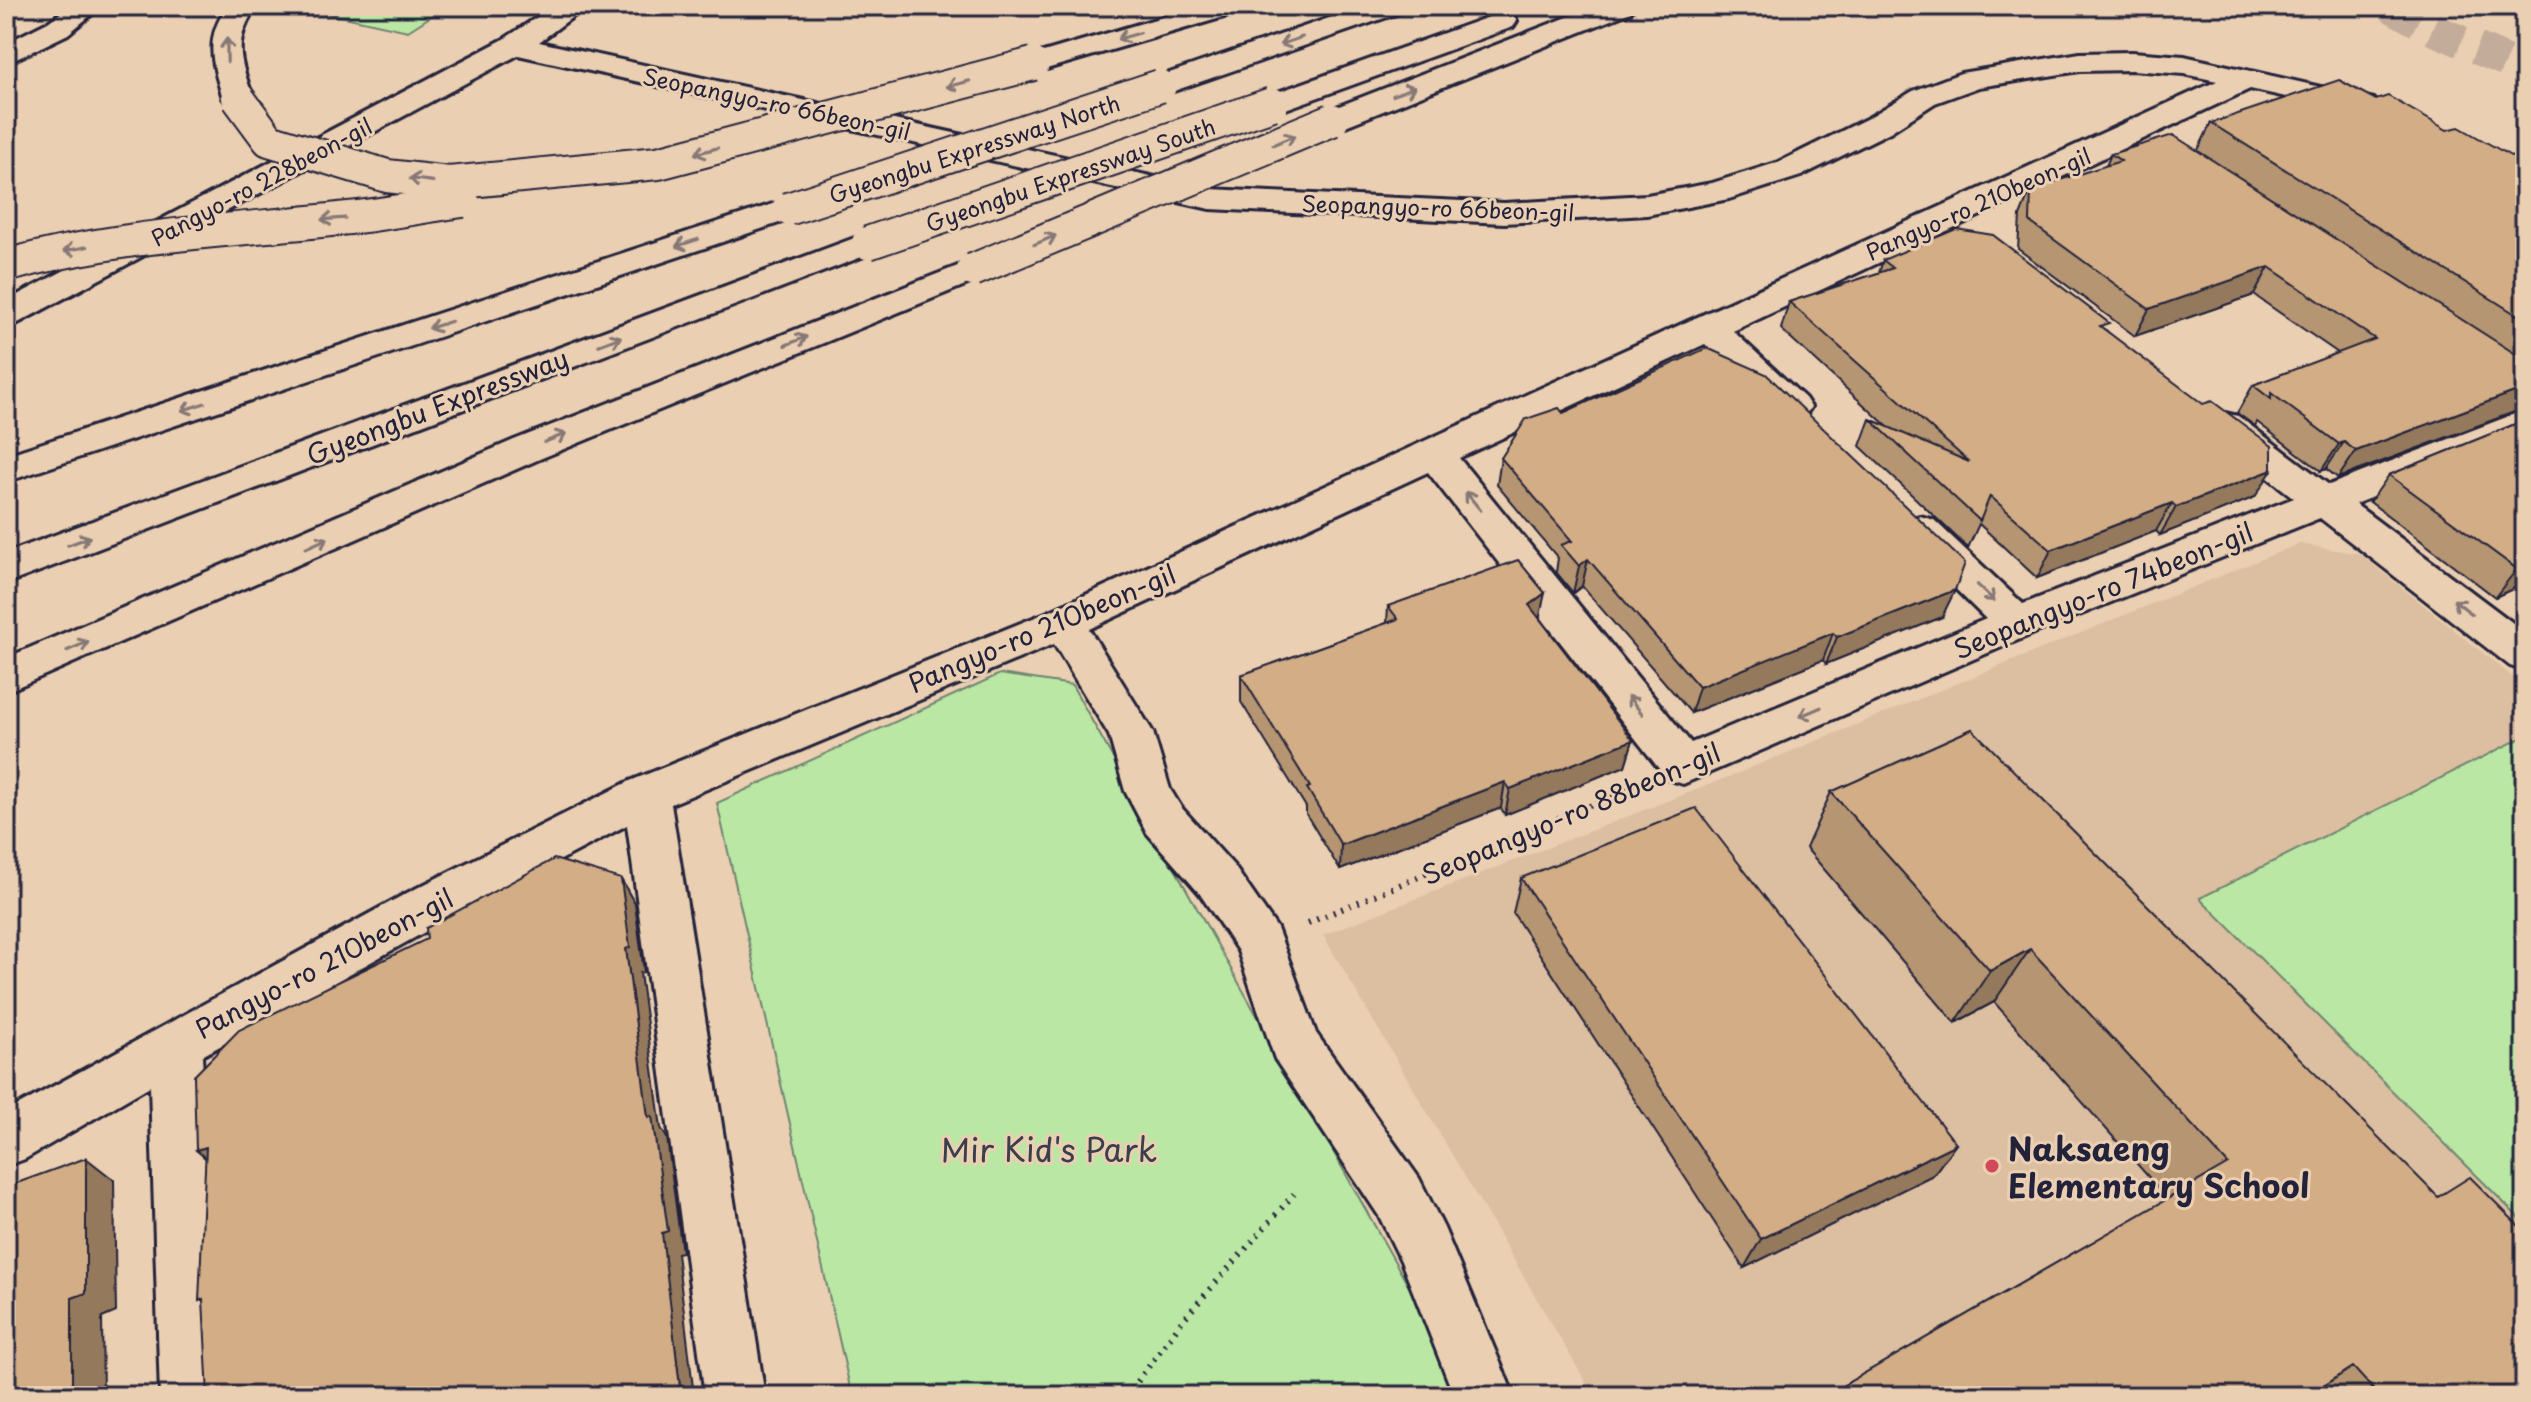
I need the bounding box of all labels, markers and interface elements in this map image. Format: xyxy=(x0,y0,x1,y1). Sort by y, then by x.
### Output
one-way arrow xyxy=(1117,29,1143,44)
one-way arrow xyxy=(1279,34,1304,49)
one-way arrow xyxy=(219,37,235,64)
street label: Seopangyo-ro 66beon-gil xyxy=(640,58,914,148)
one-way arrow xyxy=(945,78,971,93)
one-way arrow xyxy=(1391,83,1416,98)
street label: Gyeongbu Expressway North xyxy=(824,85,1124,211)
street label: Pangyo-ro 228beon-gil xyxy=(144,109,378,253)
street label: Gyeongbu Expressway South xyxy=(921,109,1219,239)
one-way arrow xyxy=(1271,131,1296,146)
street label: Pangyo-ro 210beon-gil xyxy=(1860,138,2096,268)
one-way arrow xyxy=(694,144,720,159)
one-way arrow xyxy=(409,172,434,187)
street label: Seopangyo-ro 66beon-gil xyxy=(1301,186,1575,228)
one-way arrow xyxy=(320,212,347,227)
one-way arrow xyxy=(1032,232,1056,247)
one-way arrow xyxy=(675,236,700,251)
one-way arrow xyxy=(63,242,88,257)
one-way arrow xyxy=(428,318,453,333)
one-way arrow xyxy=(597,333,622,347)
one-way arrow xyxy=(783,333,808,348)
street label: Gyeongbu Expressway xyxy=(300,338,574,474)
one-way arrow xyxy=(181,400,206,415)
one-way arrow xyxy=(542,430,567,444)
one-way arrow xyxy=(1464,491,1481,512)
street label: Seopangyo-ro 74beon-gil xyxy=(1947,512,2259,668)
one-way arrow xyxy=(66,533,91,547)
one-way arrow xyxy=(304,535,328,550)
street label: Pangyo-ro 210beon-gil xyxy=(902,554,1182,702)
one-way arrow xyxy=(1976,583,1995,602)
one-way arrow xyxy=(2453,598,2474,615)
one-way arrow xyxy=(65,637,90,652)
one-way arrow xyxy=(1626,695,1644,716)
one-way arrow xyxy=(1799,705,1823,720)
street label: Seopangyo-ro 88beon-gil xyxy=(1416,732,1726,894)
street label: Pangyo-ro 210beon-gil xyxy=(188,878,460,1048)
place label: Naksaeng Elementary School xyxy=(2008,1124,2309,1209)
park label: Mir Kid's Park xyxy=(941,1125,1157,1173)
marker: Naksaeng Elementary School xyxy=(1983,1157,2001,1175)

